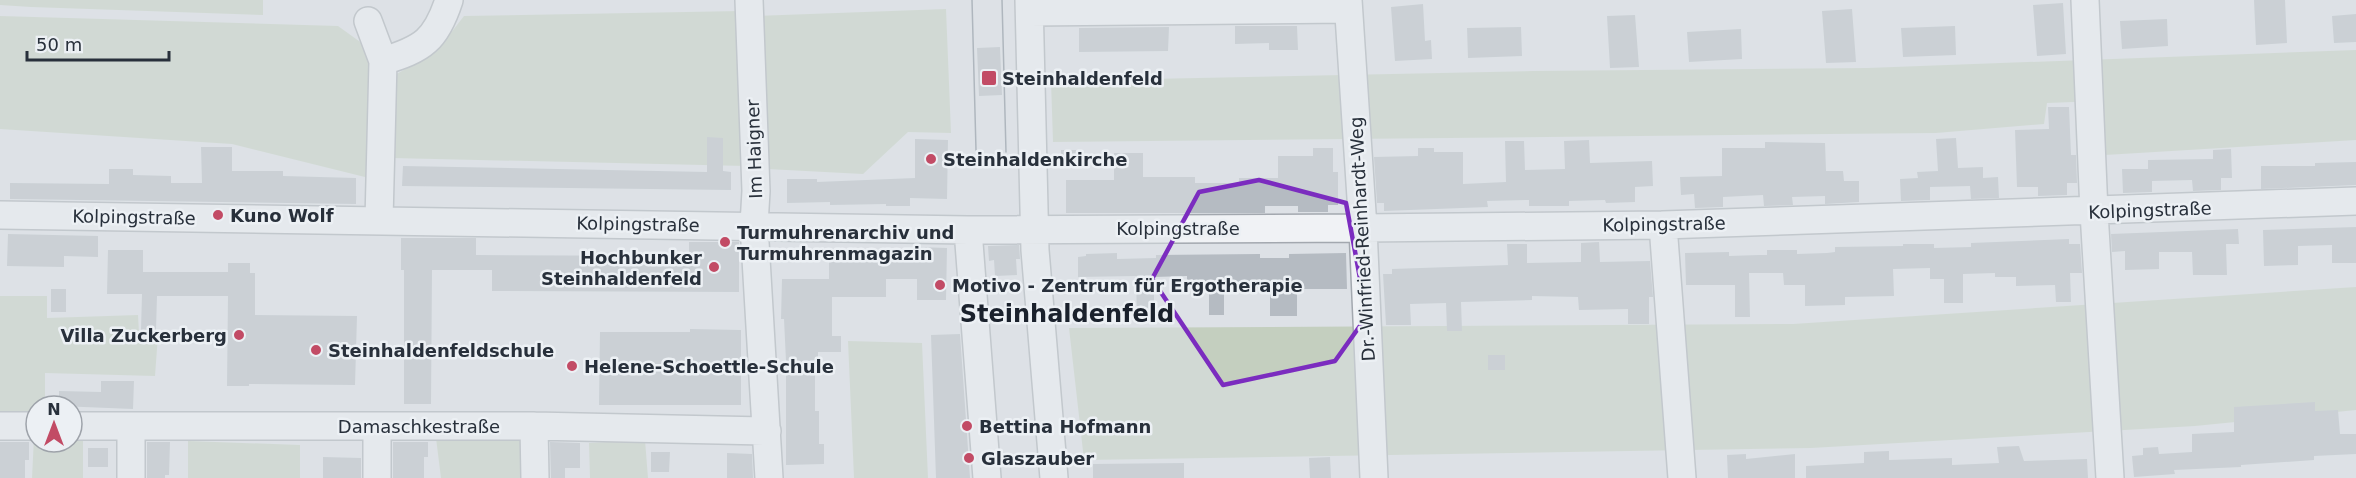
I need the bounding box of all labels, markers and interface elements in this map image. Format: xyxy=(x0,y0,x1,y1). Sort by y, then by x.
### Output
scale bar xyxy=(27,24,170,62)
text: 50 m xyxy=(36,34,82,55)
place label: Steinhaldenfeld xyxy=(1002,68,1163,89)
marker: Steinhaldenfeld xyxy=(980,69,998,87)
street label: Im Haigner xyxy=(742,98,766,199)
street label: Dr.-Winfried-Reinhardt-Weg xyxy=(1345,116,1379,362)
place label: Steinhaldenkirche xyxy=(943,149,1128,170)
marker: Steinhaldenkirche xyxy=(924,152,938,166)
street label: Kolpingstraße xyxy=(2088,197,2212,223)
street label: Kolpingstraße xyxy=(72,205,196,229)
place label: Kuno Wolf xyxy=(230,205,334,226)
marker: Kuno Wolf xyxy=(211,208,225,222)
street label: Kolpingstraße xyxy=(576,212,700,236)
street label: Kolpingstraße xyxy=(1602,212,1726,236)
street label: Kolpingstraße xyxy=(1116,218,1240,239)
place label: Turmuhrenarchiv und Turmuhrenmagazin xyxy=(737,222,954,264)
marker: Turmuhrenarchiv und Turmuhrenmagazin xyxy=(718,235,732,249)
place label: Hochbunker Steinhaldenfeld xyxy=(541,247,702,289)
marker: Hochbunker Steinhaldenfeld xyxy=(707,260,721,274)
place label: Motivo - Zentrum für Ergotherapie xyxy=(952,275,1303,296)
marker: Motivo - Zentrum für Ergotherapie xyxy=(933,278,947,292)
district label: Steinhaldenfeld xyxy=(960,300,1174,328)
place label: Villa Zuckerberg xyxy=(61,325,227,346)
marker: Villa Zuckerberg xyxy=(232,328,246,342)
place label: Steinhaldenfeldschule xyxy=(328,340,554,361)
marker: Steinhaldenfeldschule xyxy=(309,343,323,357)
place label: Helene-Schoettle-Schule xyxy=(584,356,834,377)
marker: Helene-Schoettle-Schule xyxy=(565,359,579,373)
north arrow xyxy=(24,394,84,454)
text: N xyxy=(47,400,61,419)
street label: Damaschkestraße xyxy=(338,416,500,437)
place label: Bettina Hofmann xyxy=(979,416,1151,437)
marker: Bettina Hofmann xyxy=(960,419,974,433)
place label: Glaszauber xyxy=(981,448,1094,469)
marker: Glaszauber xyxy=(962,451,976,465)

